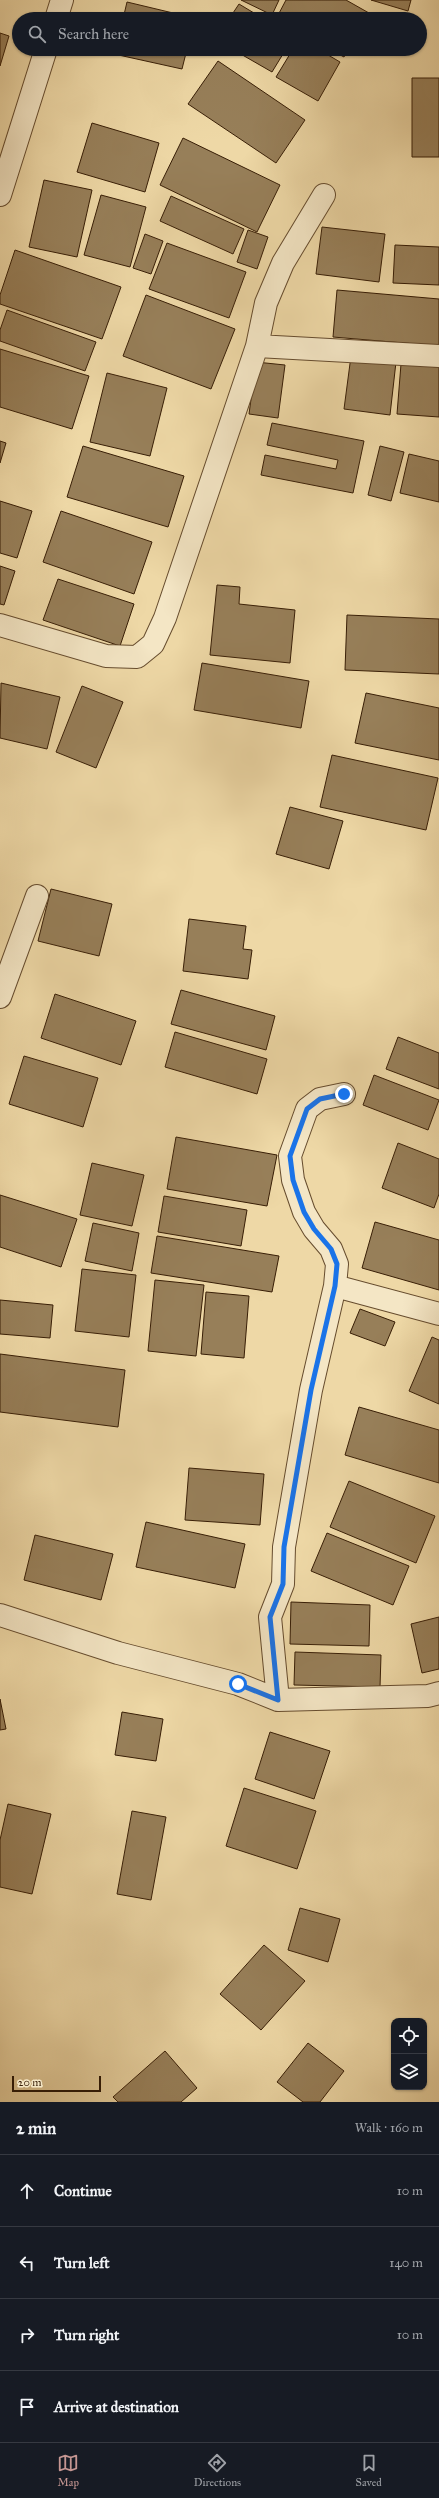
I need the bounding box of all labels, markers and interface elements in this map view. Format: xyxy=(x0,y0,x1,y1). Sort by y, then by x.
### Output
search box xyxy=(12,12,427,56)
icon: search xyxy=(26,23,48,45)
text: Search here xyxy=(58,25,129,43)
route end xyxy=(335,1085,353,1103)
route start xyxy=(229,1675,247,1693)
map controls xyxy=(391,2018,427,2090)
button: locate xyxy=(391,2018,427,2054)
button: layers xyxy=(391,2054,427,2090)
scale bar xyxy=(12,2074,101,2093)
text: 20 m xyxy=(18,2076,41,2089)
text: 2 min xyxy=(16,2118,56,2139)
text: Walk · 160 m xyxy=(355,2120,423,2136)
icon: ahead xyxy=(16,2180,38,2202)
text: Continue xyxy=(54,2182,112,2200)
text: 10 m xyxy=(397,2183,423,2199)
icon: left xyxy=(16,2252,38,2274)
text: Turn left xyxy=(54,2254,110,2272)
text: 140 m xyxy=(389,2255,423,2271)
icon: right xyxy=(16,2324,38,2346)
text: Turn right xyxy=(54,2326,119,2344)
text: 10 m xyxy=(397,2327,423,2343)
icon: arrive xyxy=(16,2396,38,2418)
text: Arrive at destination xyxy=(54,2398,179,2416)
tab: Map xyxy=(57,2452,79,2489)
tab: Directions xyxy=(194,2452,241,2489)
tab: Saved xyxy=(356,2452,382,2489)

